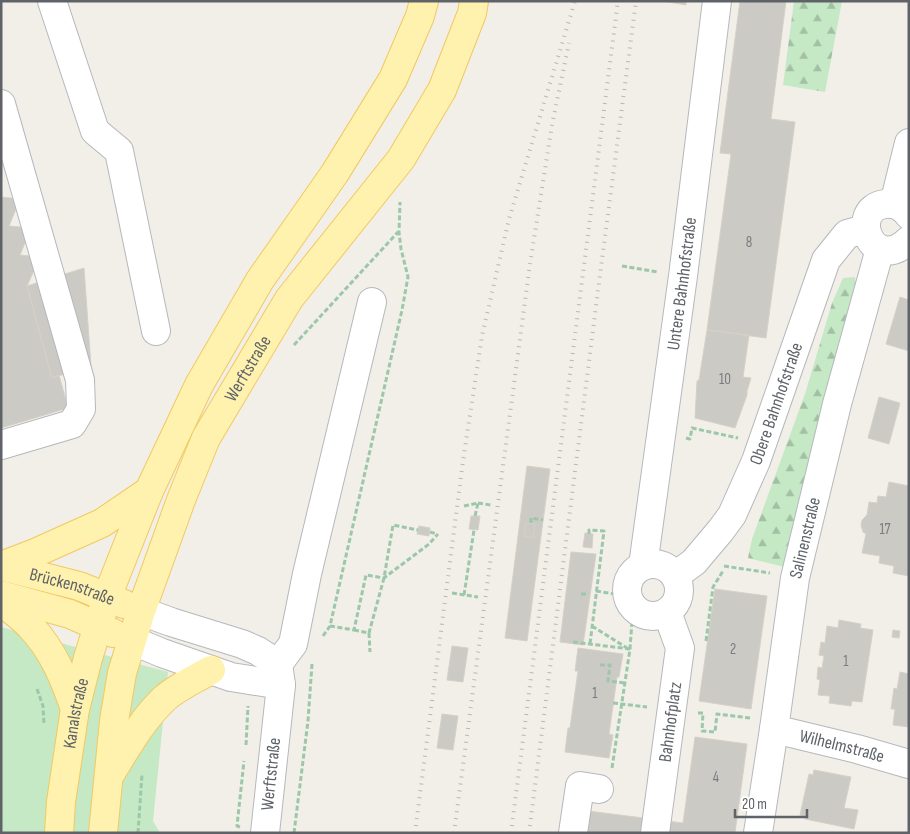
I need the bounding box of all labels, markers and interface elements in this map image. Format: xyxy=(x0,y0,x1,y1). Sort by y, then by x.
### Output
street label: Untere Bahnhofstraße xyxy=(662,216,701,351)
house number: 8 xyxy=(746,233,752,252)
street label: Werftstraße xyxy=(220,332,275,405)
street label: Obere Bahnhofstraße xyxy=(745,340,807,467)
house number: 10 xyxy=(719,370,731,389)
street label: Salinenstraße xyxy=(785,495,825,581)
house number: 17 xyxy=(879,520,891,539)
street label: Brückenstraße xyxy=(27,563,118,610)
house number: 2 xyxy=(730,640,736,659)
house number: 1 xyxy=(843,652,849,671)
street label: Kanalstraße xyxy=(59,676,93,750)
street label: Bahnhofplatz xyxy=(654,680,686,763)
house number: 1 xyxy=(592,684,598,703)
street label: Wilhelmstraße xyxy=(797,725,887,767)
street label: Werftstraße xyxy=(257,737,285,811)
house number: 4 xyxy=(713,768,719,787)
scale bar xyxy=(735,786,808,818)
text: 20 m xyxy=(742,795,767,814)

